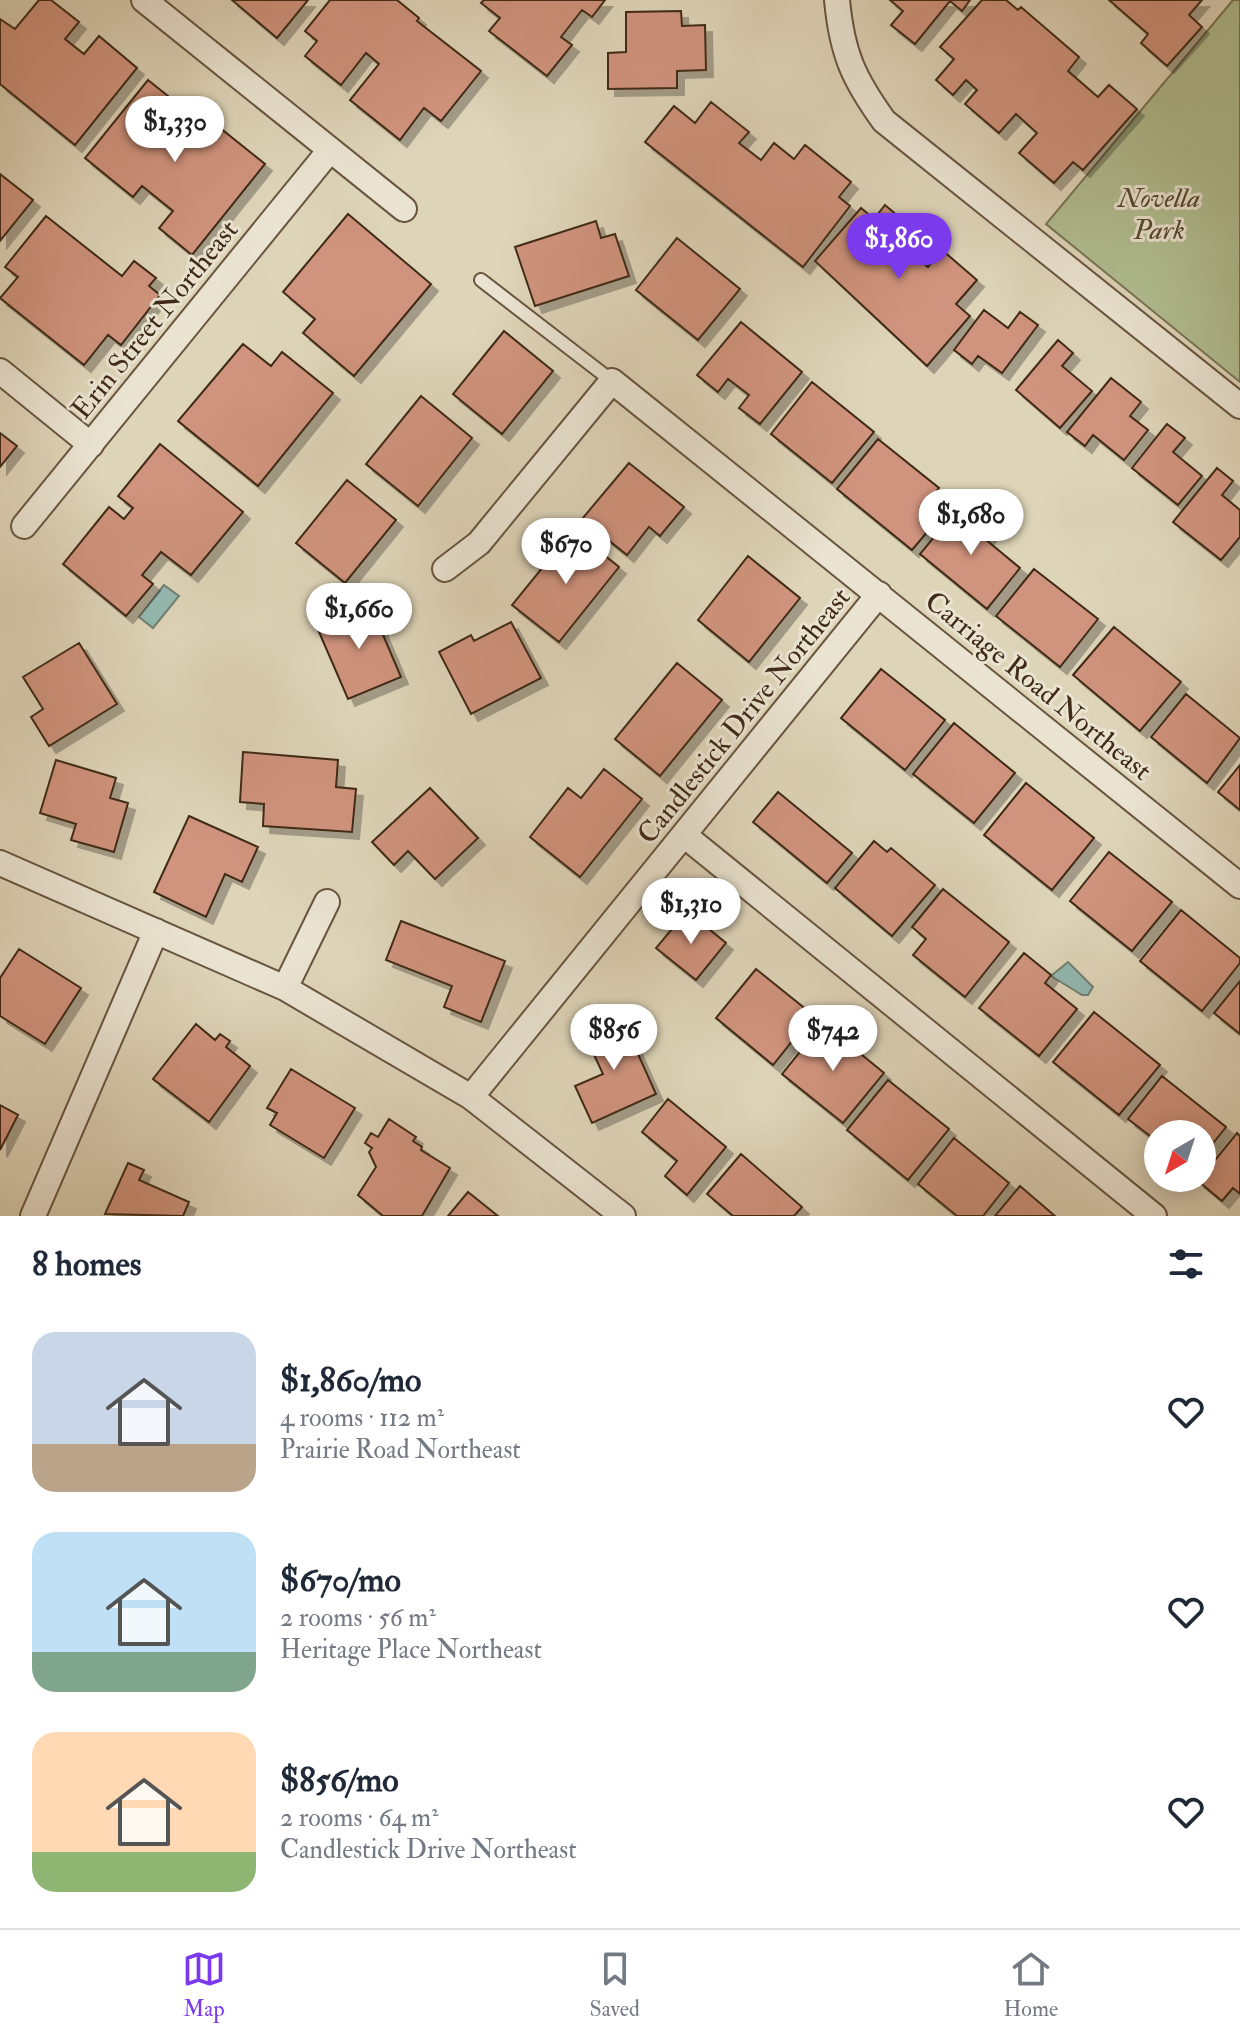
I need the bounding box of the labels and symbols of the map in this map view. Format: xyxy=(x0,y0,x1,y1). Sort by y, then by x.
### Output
pin: $1,330 xyxy=(110,96,240,164)
park label: Novella Park xyxy=(1116,181,1200,248)
street label: Erin Street Northeast xyxy=(64,213,246,426)
pin: $1,860 xyxy=(834,213,964,281)
pin: $1,680 xyxy=(906,489,1036,557)
pin: $670 xyxy=(519,518,613,586)
street label: Candlestick Drive Northeast xyxy=(630,581,858,851)
pin: $1,660 xyxy=(294,583,424,651)
street label: Carriage Road Northeast xyxy=(918,584,1158,788)
pin: $1,310 xyxy=(626,878,756,946)
pin: $856 xyxy=(567,1004,661,1072)
pin: $742 xyxy=(786,1005,880,1073)
north arrow xyxy=(1144,1120,1216,1192)

